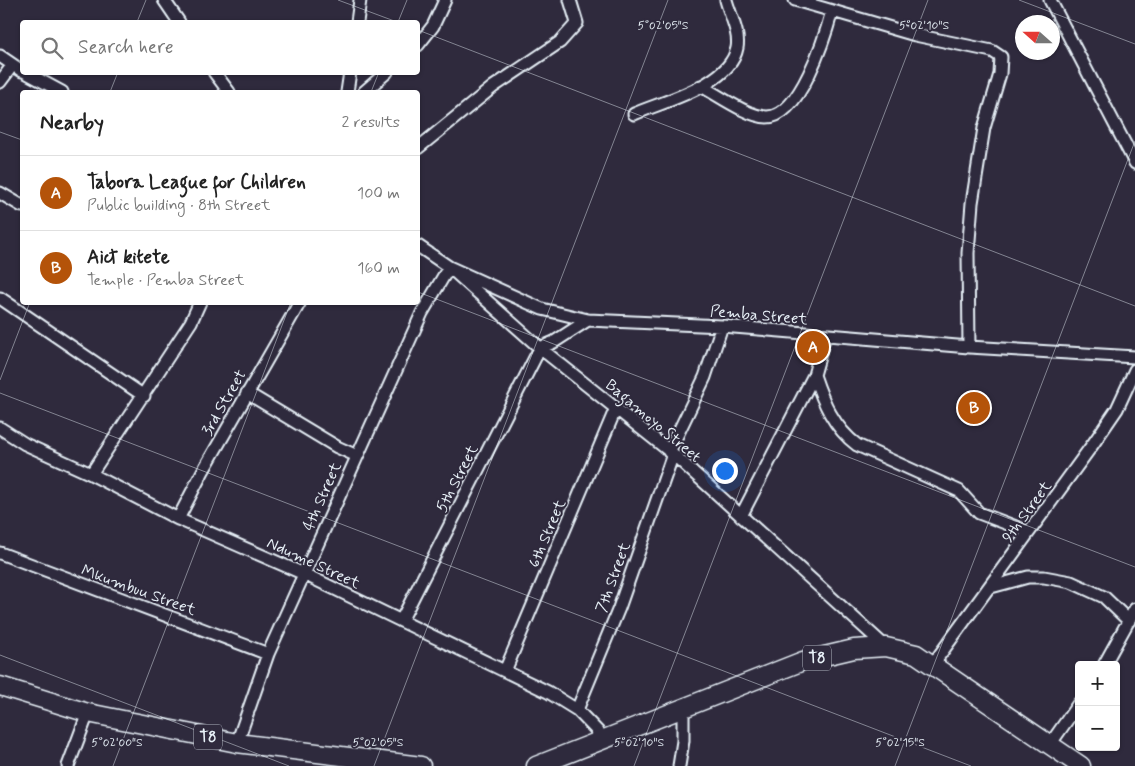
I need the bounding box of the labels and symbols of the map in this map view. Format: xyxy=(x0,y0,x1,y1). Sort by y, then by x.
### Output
north arrow xyxy=(1015,15,1060,60)
text: 5°02'05"S xyxy=(638,18,689,34)
text: 5°02'10"S xyxy=(899,18,949,34)
street label: Pemba Street xyxy=(709,301,809,330)
pin: A xyxy=(797,328,829,366)
street label: 3rd Street xyxy=(197,366,252,439)
street label: Bagamoyo Street xyxy=(600,375,705,468)
pin: B xyxy=(958,389,990,427)
street label: 5th Street xyxy=(431,441,484,516)
street label: 4th Street xyxy=(298,458,347,534)
your location xyxy=(712,458,738,484)
street label: 9th Street xyxy=(998,476,1057,547)
street label: 6th Street xyxy=(524,496,571,571)
street label: Ndume Street xyxy=(263,533,364,594)
street label: 7th Street xyxy=(591,539,636,616)
street label: Mkumbuu Street xyxy=(78,560,199,621)
road number: T8 xyxy=(803,646,831,670)
road number: T8 xyxy=(194,724,222,750)
text: 5°02'00"S xyxy=(91,735,143,751)
text: 5°02'05"S xyxy=(353,735,404,751)
text: 5°02'10"S xyxy=(614,735,664,751)
text: 5°02'15"S xyxy=(875,735,925,751)

